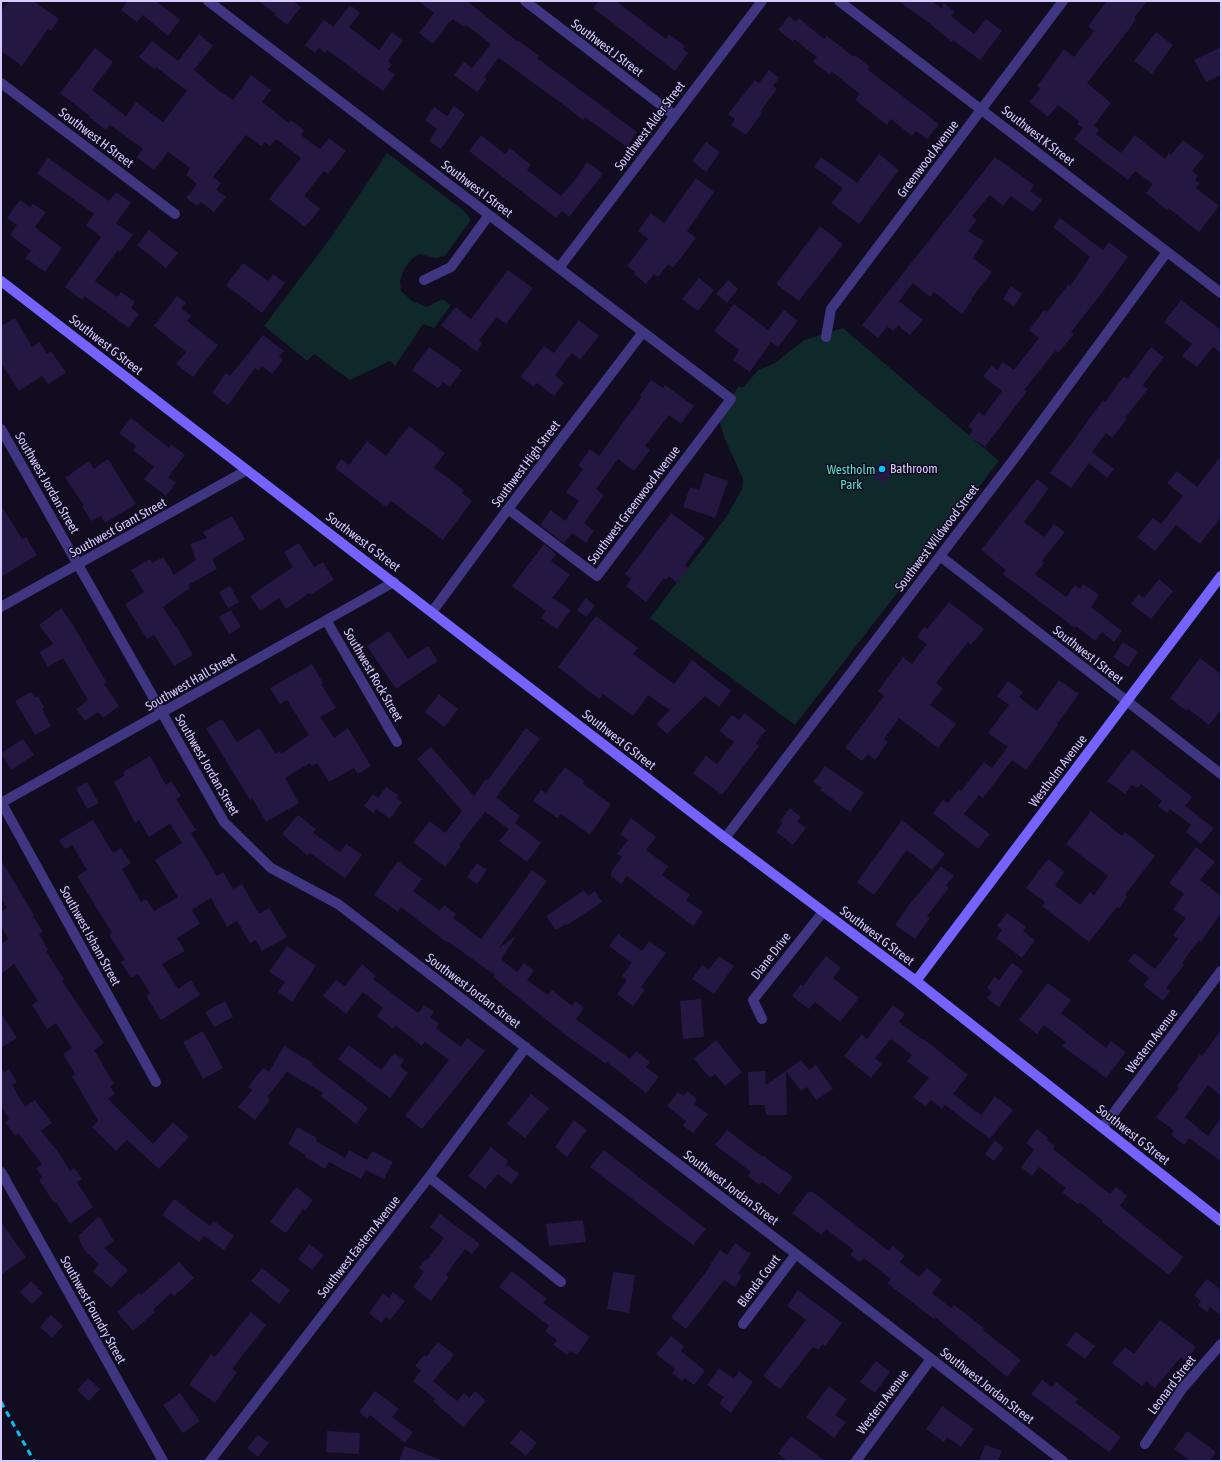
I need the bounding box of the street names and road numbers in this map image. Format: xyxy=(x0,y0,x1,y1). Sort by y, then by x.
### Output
street label: Southwest J Street xyxy=(568,16,646,80)
street label: Southwest Alder Street xyxy=(611,78,689,174)
street label: Southwest K Street xyxy=(998,103,1078,169)
street label: Southwest H Street xyxy=(56,105,136,171)
street label: Greenwood Avenue xyxy=(894,117,962,201)
street label: Southwest I Street xyxy=(438,157,516,221)
street label: Southwest G Street xyxy=(66,312,146,378)
street label: Southwest High Street xyxy=(488,418,564,510)
street label: Southwest Jordan Street xyxy=(12,430,82,536)
street label: Southwest Greenwood Avenue xyxy=(584,443,684,567)
street label: Southwest Wildwood Street xyxy=(892,481,982,595)
street label: Southwest Grant Street xyxy=(67,495,169,561)
street label: Southwest G Street xyxy=(323,509,403,575)
street label: Southwest I Street xyxy=(1050,623,1126,687)
street label: Southwest Rock Street xyxy=(340,626,406,724)
street label: Southwest Hall Street xyxy=(143,650,239,714)
street label: Southwest G Street xyxy=(579,707,659,773)
street label: Southwest Jordan Street xyxy=(172,712,242,818)
street label: Westholm Avenue xyxy=(1026,732,1090,810)
street label: Southwest Isham Street xyxy=(56,883,124,989)
street label: Southwest G Street xyxy=(837,903,917,969)
street label: Diane Drive xyxy=(748,929,794,983)
street label: Southwest Jordan Street xyxy=(423,950,523,1032)
street label: Western Avenue xyxy=(1123,1006,1181,1076)
street label: Southwest G Street xyxy=(1093,1102,1173,1168)
street label: Southwest Jordan Street xyxy=(681,1147,781,1229)
street label: Southwest Eastern Avenue xyxy=(314,1193,404,1301)
street label: Blenda Court xyxy=(734,1252,784,1310)
street label: Southwest Foundry Street xyxy=(57,1253,129,1367)
street label: Southwest Jordan Street xyxy=(937,1345,1037,1427)
street label: Leonard Street xyxy=(1145,1353,1199,1417)
street label: Western Avenue xyxy=(854,1367,912,1437)

